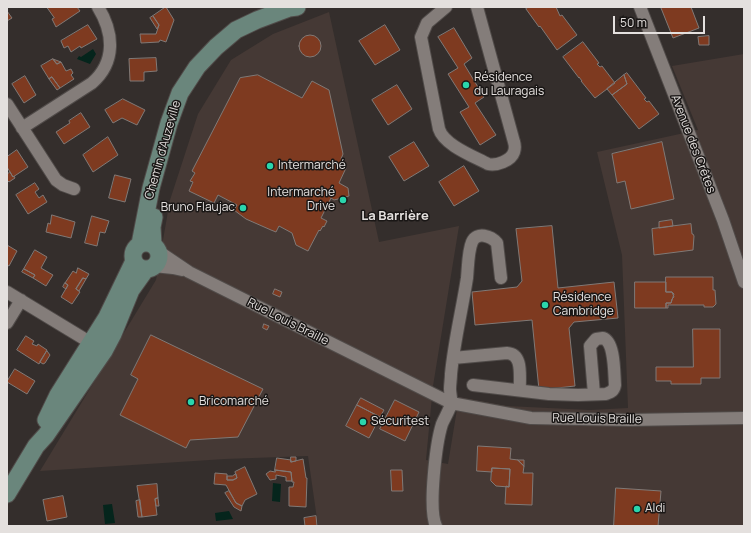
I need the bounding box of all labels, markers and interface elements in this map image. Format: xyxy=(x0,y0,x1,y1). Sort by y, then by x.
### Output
scale bar xyxy=(615,8,707,34)
text: 50 m xyxy=(620,14,647,31)
place label: Résidence du Lauragais xyxy=(474,71,544,99)
marker: Résidence du Lauragais xyxy=(461,80,471,90)
street label: Avenue des Crêtes xyxy=(668,93,718,195)
street label: Chemin d'Auzeville xyxy=(142,99,184,201)
place label: Intermarché xyxy=(278,159,346,173)
marker: Intermarché xyxy=(265,161,275,171)
place label: Intermarché Drive xyxy=(267,186,335,214)
marker: Intermarché Drive xyxy=(338,195,348,205)
place label: Bruno Flaujac xyxy=(161,201,235,215)
marker: Bruno Flaujac xyxy=(238,203,248,213)
district label: La Barrière xyxy=(361,208,429,224)
place label: Résidence Cambridge xyxy=(553,291,614,319)
street label: Rue Louis Braille xyxy=(245,295,331,349)
marker: Résidence Cambridge xyxy=(540,300,550,310)
place label: Bricomarché xyxy=(199,395,269,409)
marker: Bricomarché xyxy=(186,397,196,407)
street label: Rue Louis Braille xyxy=(552,411,642,427)
place label: Sécuritest xyxy=(371,415,429,429)
marker: Sécuritest xyxy=(358,417,368,427)
place label: Aldi xyxy=(645,502,665,516)
marker: Aldi xyxy=(632,504,642,514)

